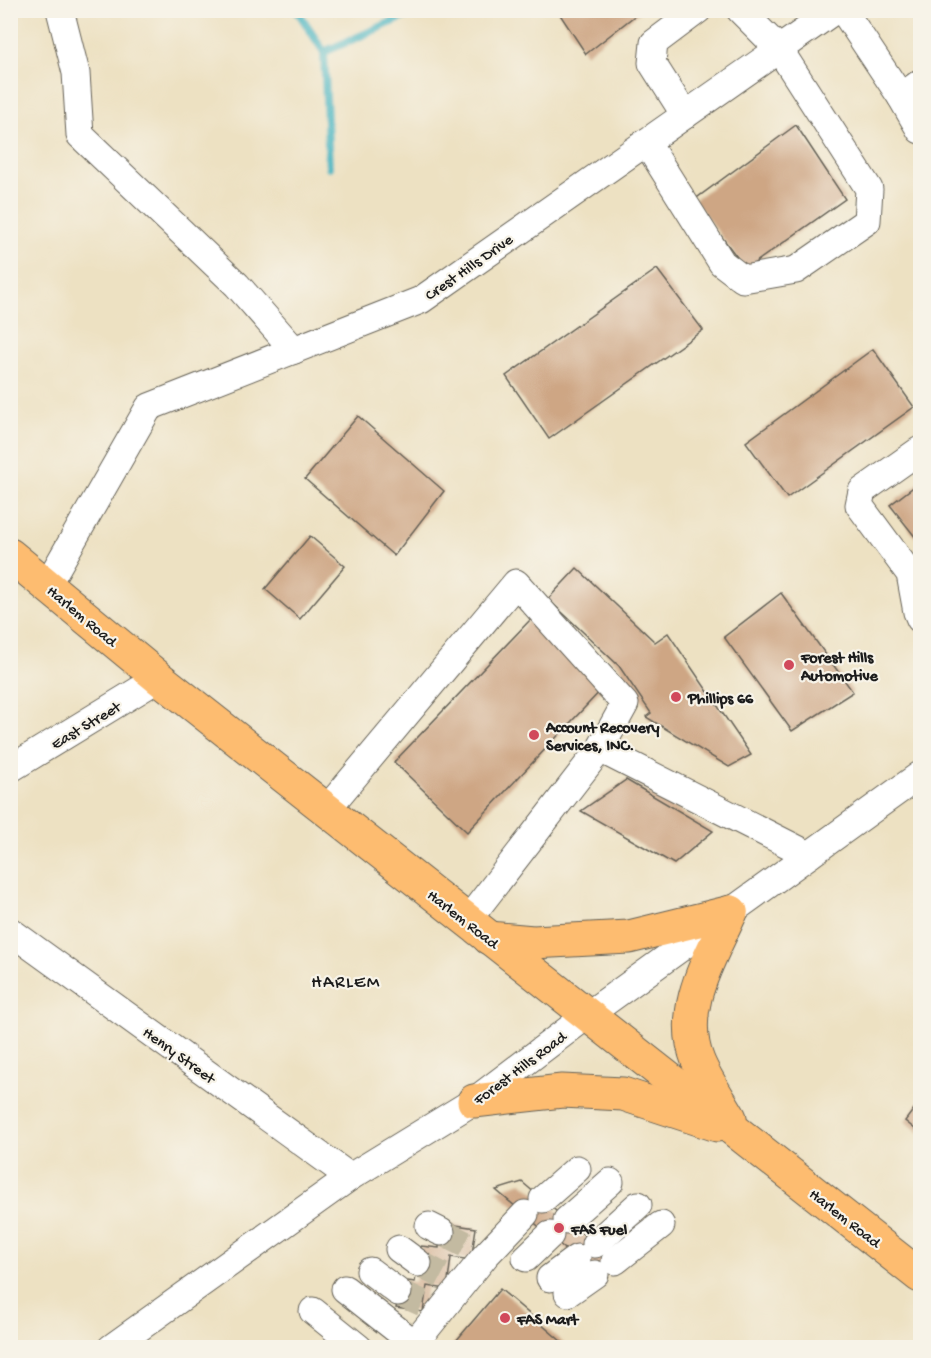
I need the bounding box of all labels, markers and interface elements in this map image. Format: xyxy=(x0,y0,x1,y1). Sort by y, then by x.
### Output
street label: Crest Hills Drive xyxy=(422,231,518,306)
street label: Harlem Road xyxy=(42,583,121,653)
place label: Forest Hills Automotive xyxy=(800,650,879,687)
marker: Forest Hills Automotive xyxy=(782,658,796,672)
marker: Phillips 66 xyxy=(669,690,683,704)
place label: Phillips 66 xyxy=(687,691,754,710)
street label: East Street xyxy=(49,698,126,755)
place label: Account Recovery Services, INC. xyxy=(545,720,659,757)
marker: Account Recovery Services, INC. xyxy=(527,728,541,742)
street label: Harlem Road xyxy=(422,887,503,956)
district label: HARLEM xyxy=(311,973,381,994)
street label: Henry Street xyxy=(138,1024,219,1090)
street label: Forest Hills Road xyxy=(470,1028,572,1111)
street label: Harlem Road xyxy=(804,1186,885,1255)
marker: FAS Fuel xyxy=(552,1221,566,1235)
place label: FAS Fuel xyxy=(570,1222,628,1241)
marker: FAS Mart xyxy=(498,1311,512,1325)
place label: FAS Mart xyxy=(516,1312,579,1331)

